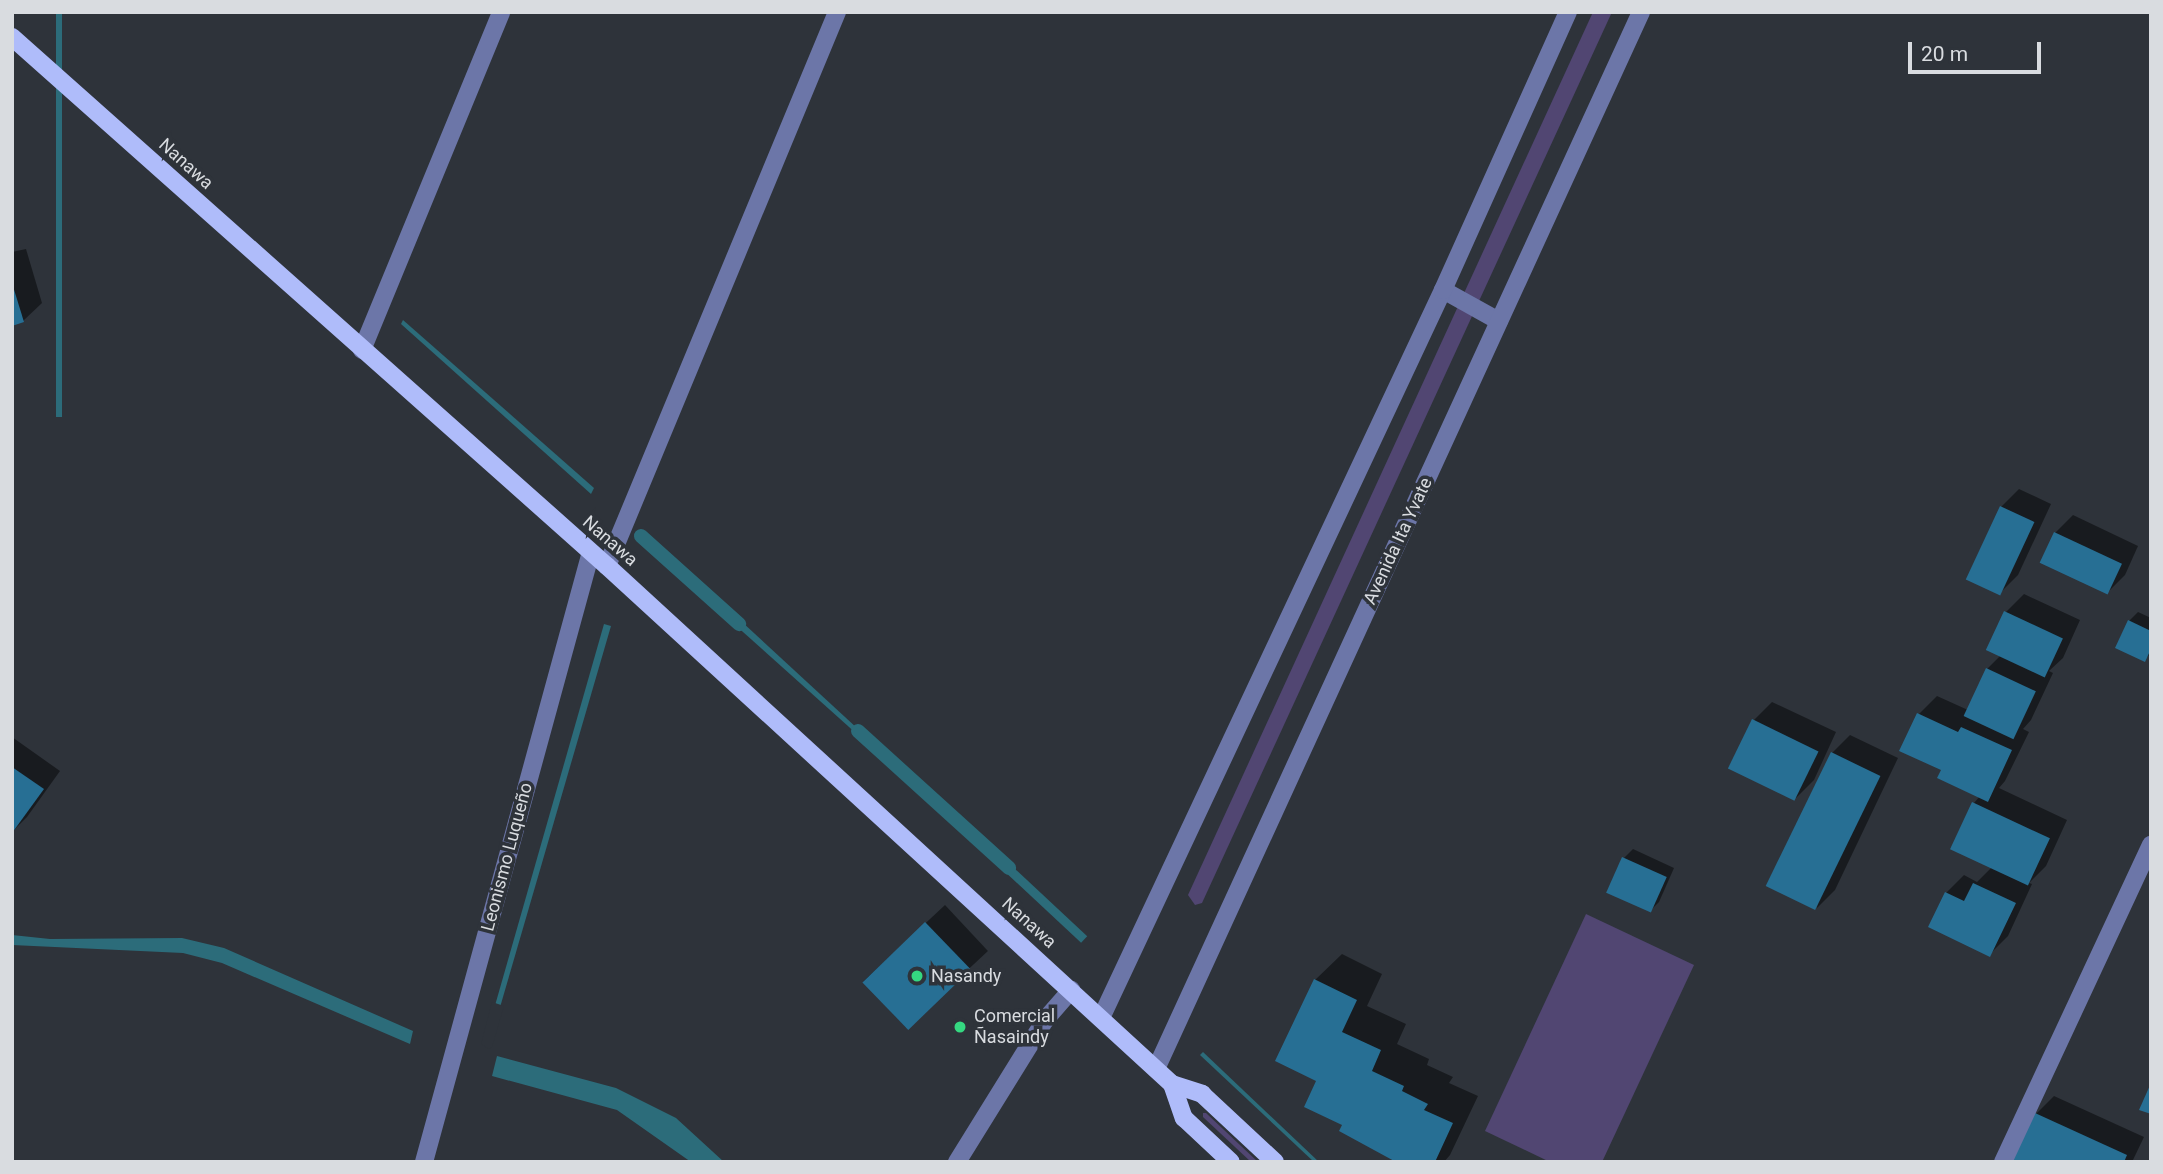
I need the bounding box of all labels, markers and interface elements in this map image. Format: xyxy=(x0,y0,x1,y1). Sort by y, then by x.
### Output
scale bar xyxy=(1911,28,2044,72)
text: 20 m xyxy=(1921,42,1968,66)
street label: Nanawa xyxy=(154,134,218,194)
street label: Avenida Ita Yvate xyxy=(1359,474,1437,608)
street label: Nanawa xyxy=(578,511,642,571)
street label: Leonismo Luqueño xyxy=(477,780,537,934)
street label: Nanawa xyxy=(997,893,1061,953)
place label: Nasandy xyxy=(931,965,1001,987)
marker: Nasandy xyxy=(909,968,925,984)
place label: Comercial Ñasaindy xyxy=(974,1006,1055,1048)
marker: Comercial Ñasaindy xyxy=(952,1019,968,1035)

